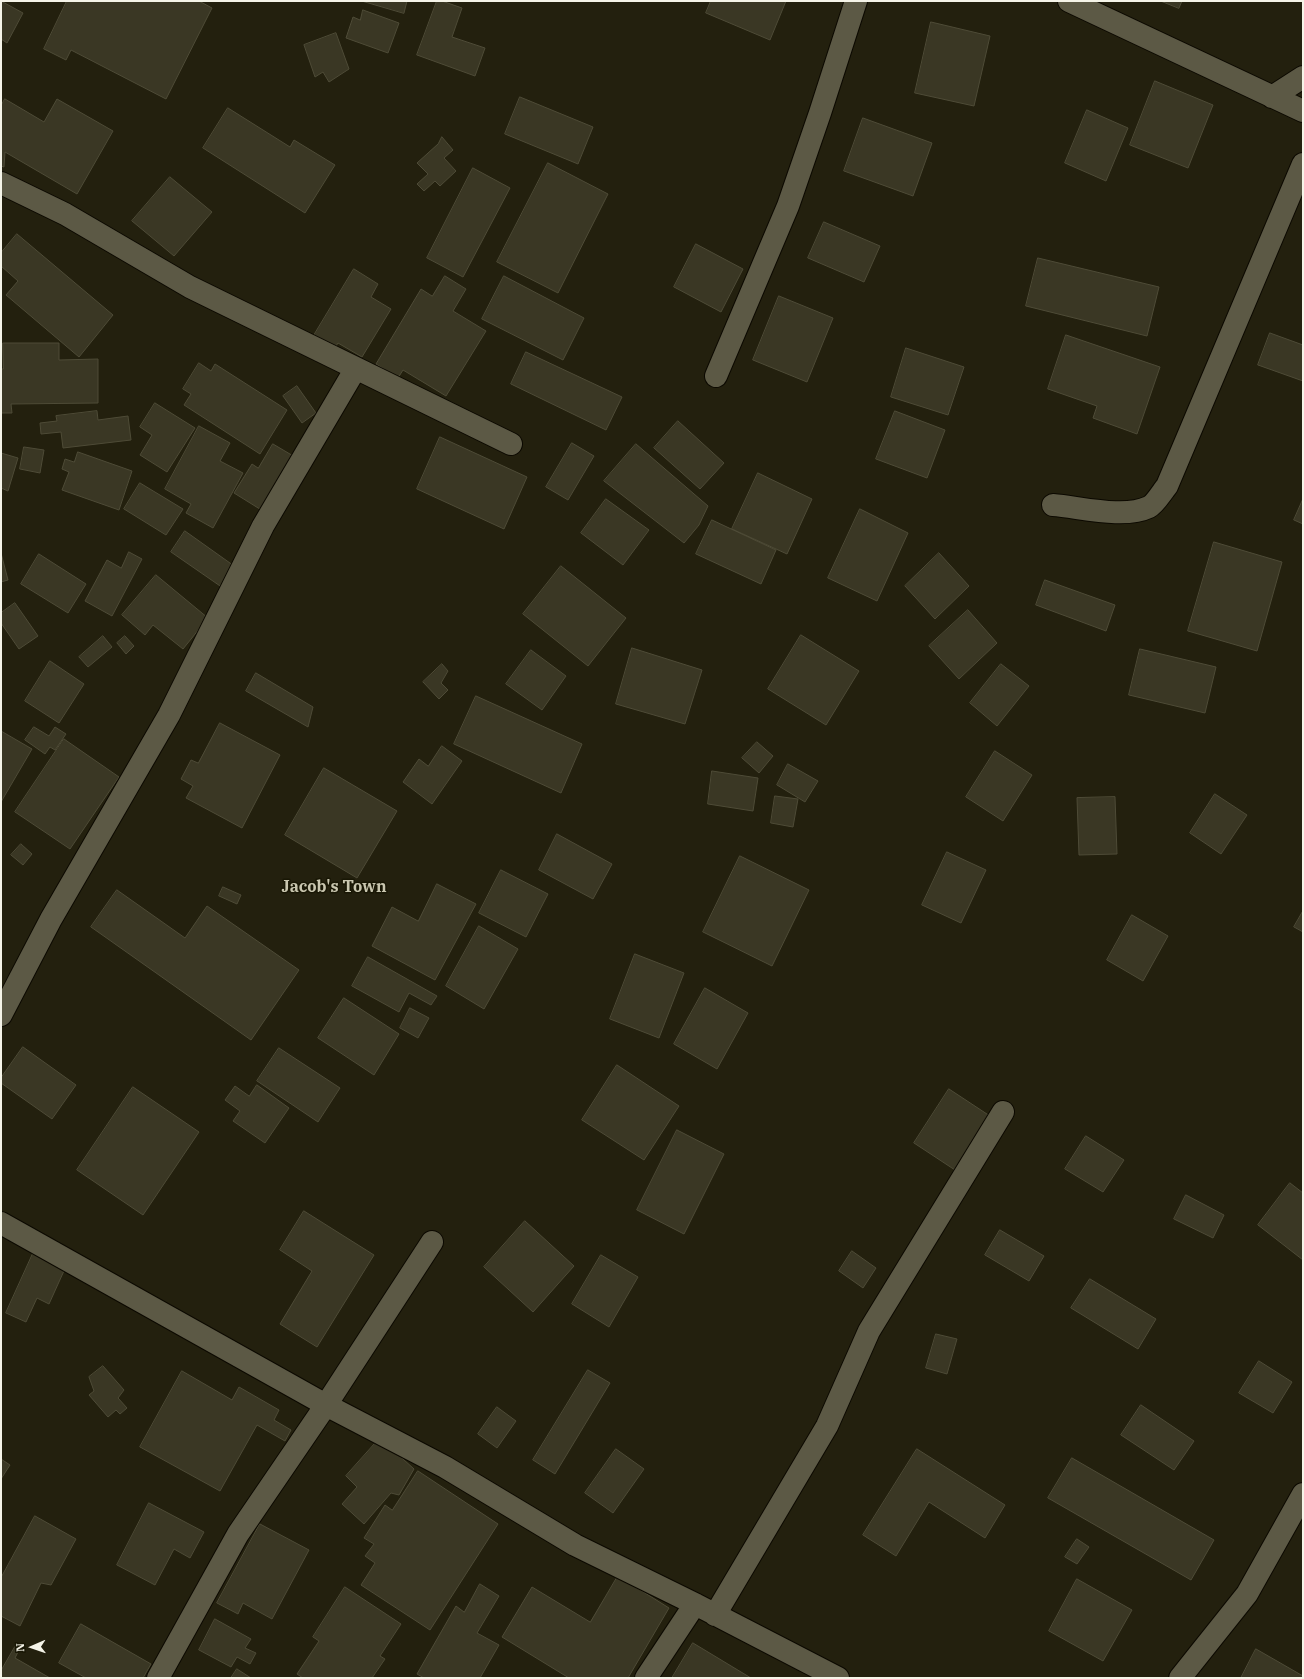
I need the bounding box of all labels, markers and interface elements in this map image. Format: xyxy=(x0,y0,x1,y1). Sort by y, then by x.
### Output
district label: Jacob's Town xyxy=(282,877,386,897)
north arrow xyxy=(12,1627,52,1667)
text: N xyxy=(13,1643,27,1652)

